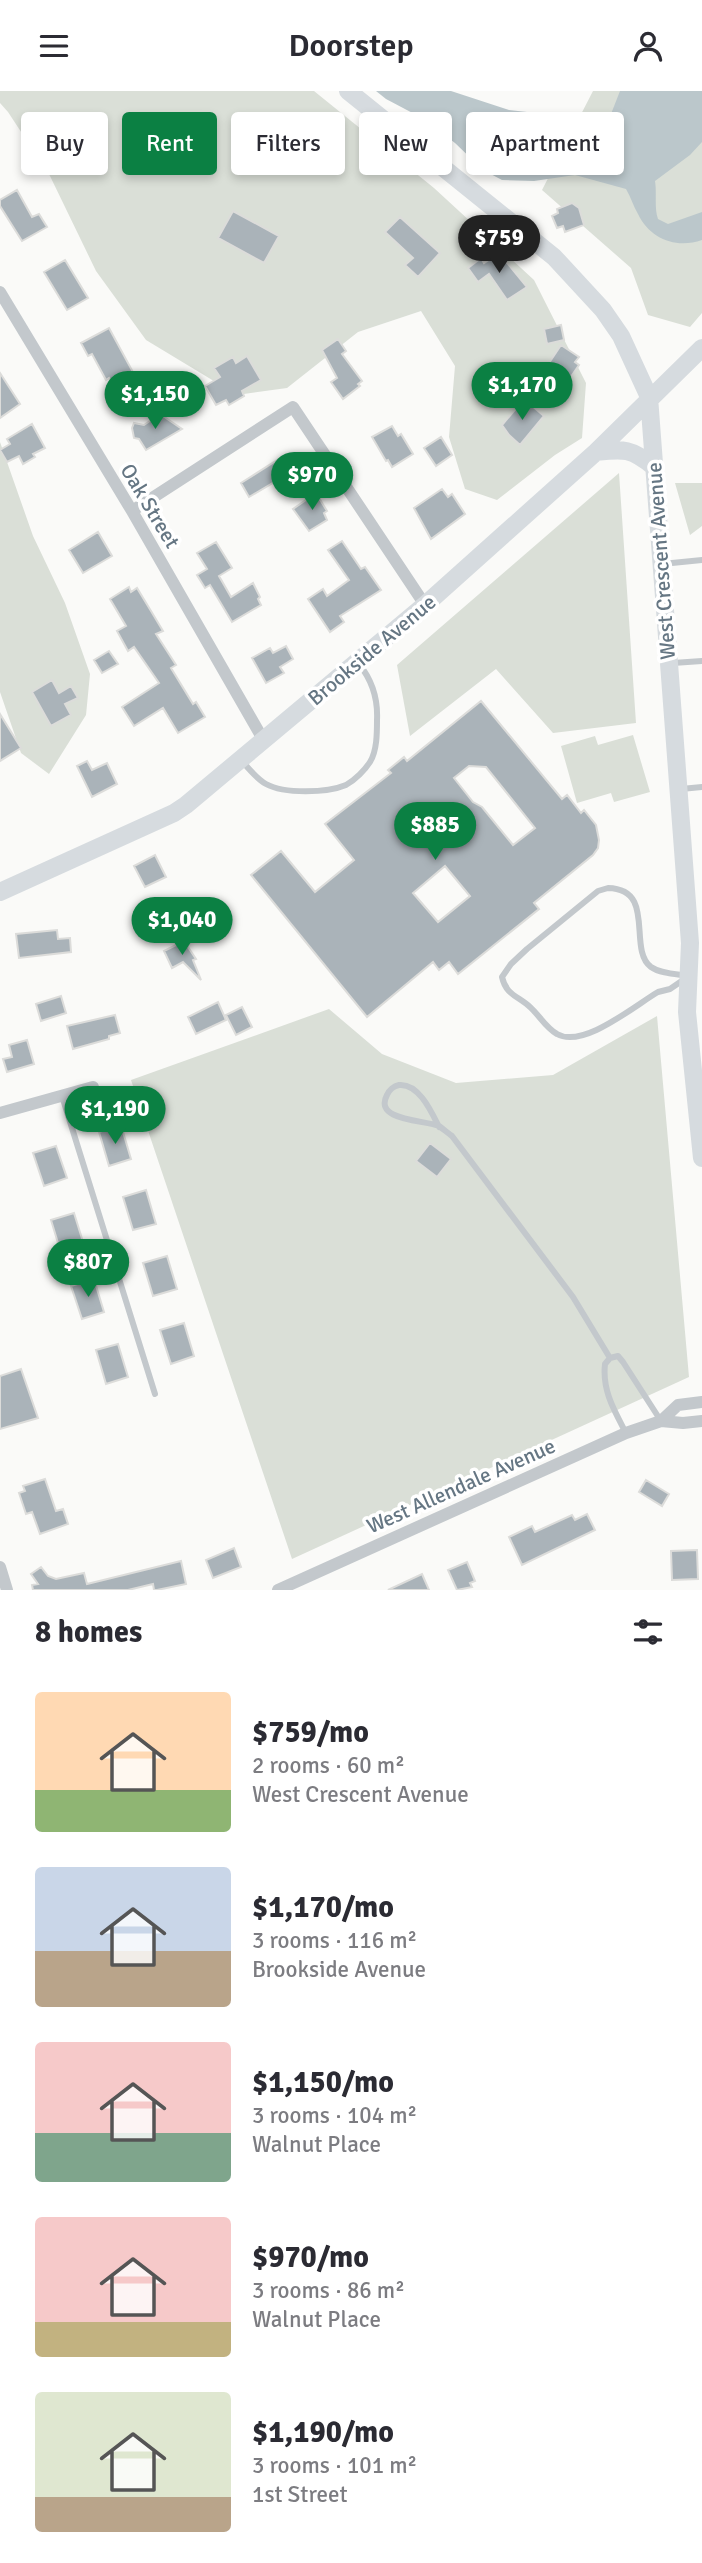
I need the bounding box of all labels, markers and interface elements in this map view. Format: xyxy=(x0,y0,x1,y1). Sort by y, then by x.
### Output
text: Doorstep xyxy=(288,26,414,65)
icon: menu xyxy=(35,27,73,65)
icon: person xyxy=(629,27,667,65)
chip: Buy xyxy=(21,112,108,175)
chip: Rent xyxy=(122,112,217,175)
chip: Filters xyxy=(231,112,345,175)
chip: New xyxy=(359,112,452,175)
chip: Apartment xyxy=(466,112,624,175)
pin: $759 xyxy=(458,215,540,275)
text: $759 xyxy=(474,223,524,252)
pin: $1,170 xyxy=(465,363,579,422)
text: $1,170 xyxy=(488,370,556,399)
pin: $1,150 xyxy=(98,371,212,431)
text: $1,150 xyxy=(121,379,189,408)
pin: $970 xyxy=(271,453,353,512)
street label: Oak Street xyxy=(115,459,185,553)
text: $970 xyxy=(287,460,337,489)
street label: West Crescent Avenue xyxy=(641,461,681,661)
street label: Brookside Avenue xyxy=(303,589,441,711)
pin: $885 xyxy=(394,803,476,862)
text: $885 xyxy=(410,810,460,839)
pin: $1,040 xyxy=(125,897,239,957)
text: $1,040 xyxy=(148,905,216,934)
pin: $1,190 xyxy=(58,1087,172,1146)
text: $1,190 xyxy=(81,1094,149,1123)
pin: $807 xyxy=(47,1239,129,1299)
text: $807 xyxy=(63,1247,113,1276)
street label: West Allendale Avenue xyxy=(363,1433,559,1539)
icon: filters xyxy=(629,1613,667,1651)
text: 8 homes xyxy=(35,1614,142,1651)
text: $759/mo xyxy=(252,1714,369,1751)
icon: home xyxy=(91,1720,175,1804)
text: 2 rooms · 60 m² xyxy=(252,1751,405,1780)
text: West Crescent Avenue xyxy=(252,1780,469,1809)
text: $1,170/mo xyxy=(252,1889,394,1926)
icon: home xyxy=(91,1895,175,1979)
text: 3 rooms · 116 m² xyxy=(252,1926,417,1955)
text: Brookside Avenue xyxy=(252,1955,426,1984)
text: $1,150/mo xyxy=(252,2064,394,2101)
icon: home xyxy=(91,2070,175,2154)
text: 3 rooms · 104 m² xyxy=(252,2101,417,2130)
text: Walnut Place xyxy=(252,2130,381,2159)
text: $970/mo xyxy=(252,2239,369,2276)
icon: home xyxy=(91,2245,175,2329)
text: 3 rooms · 86 m² xyxy=(252,2276,405,2305)
text: Walnut Place xyxy=(252,2305,381,2334)
text: $1,190/mo xyxy=(252,2414,394,2451)
icon: home xyxy=(91,2420,175,2504)
text: 3 rooms · 101 m² xyxy=(252,2451,417,2480)
text: 1st Street xyxy=(252,2480,348,2509)

